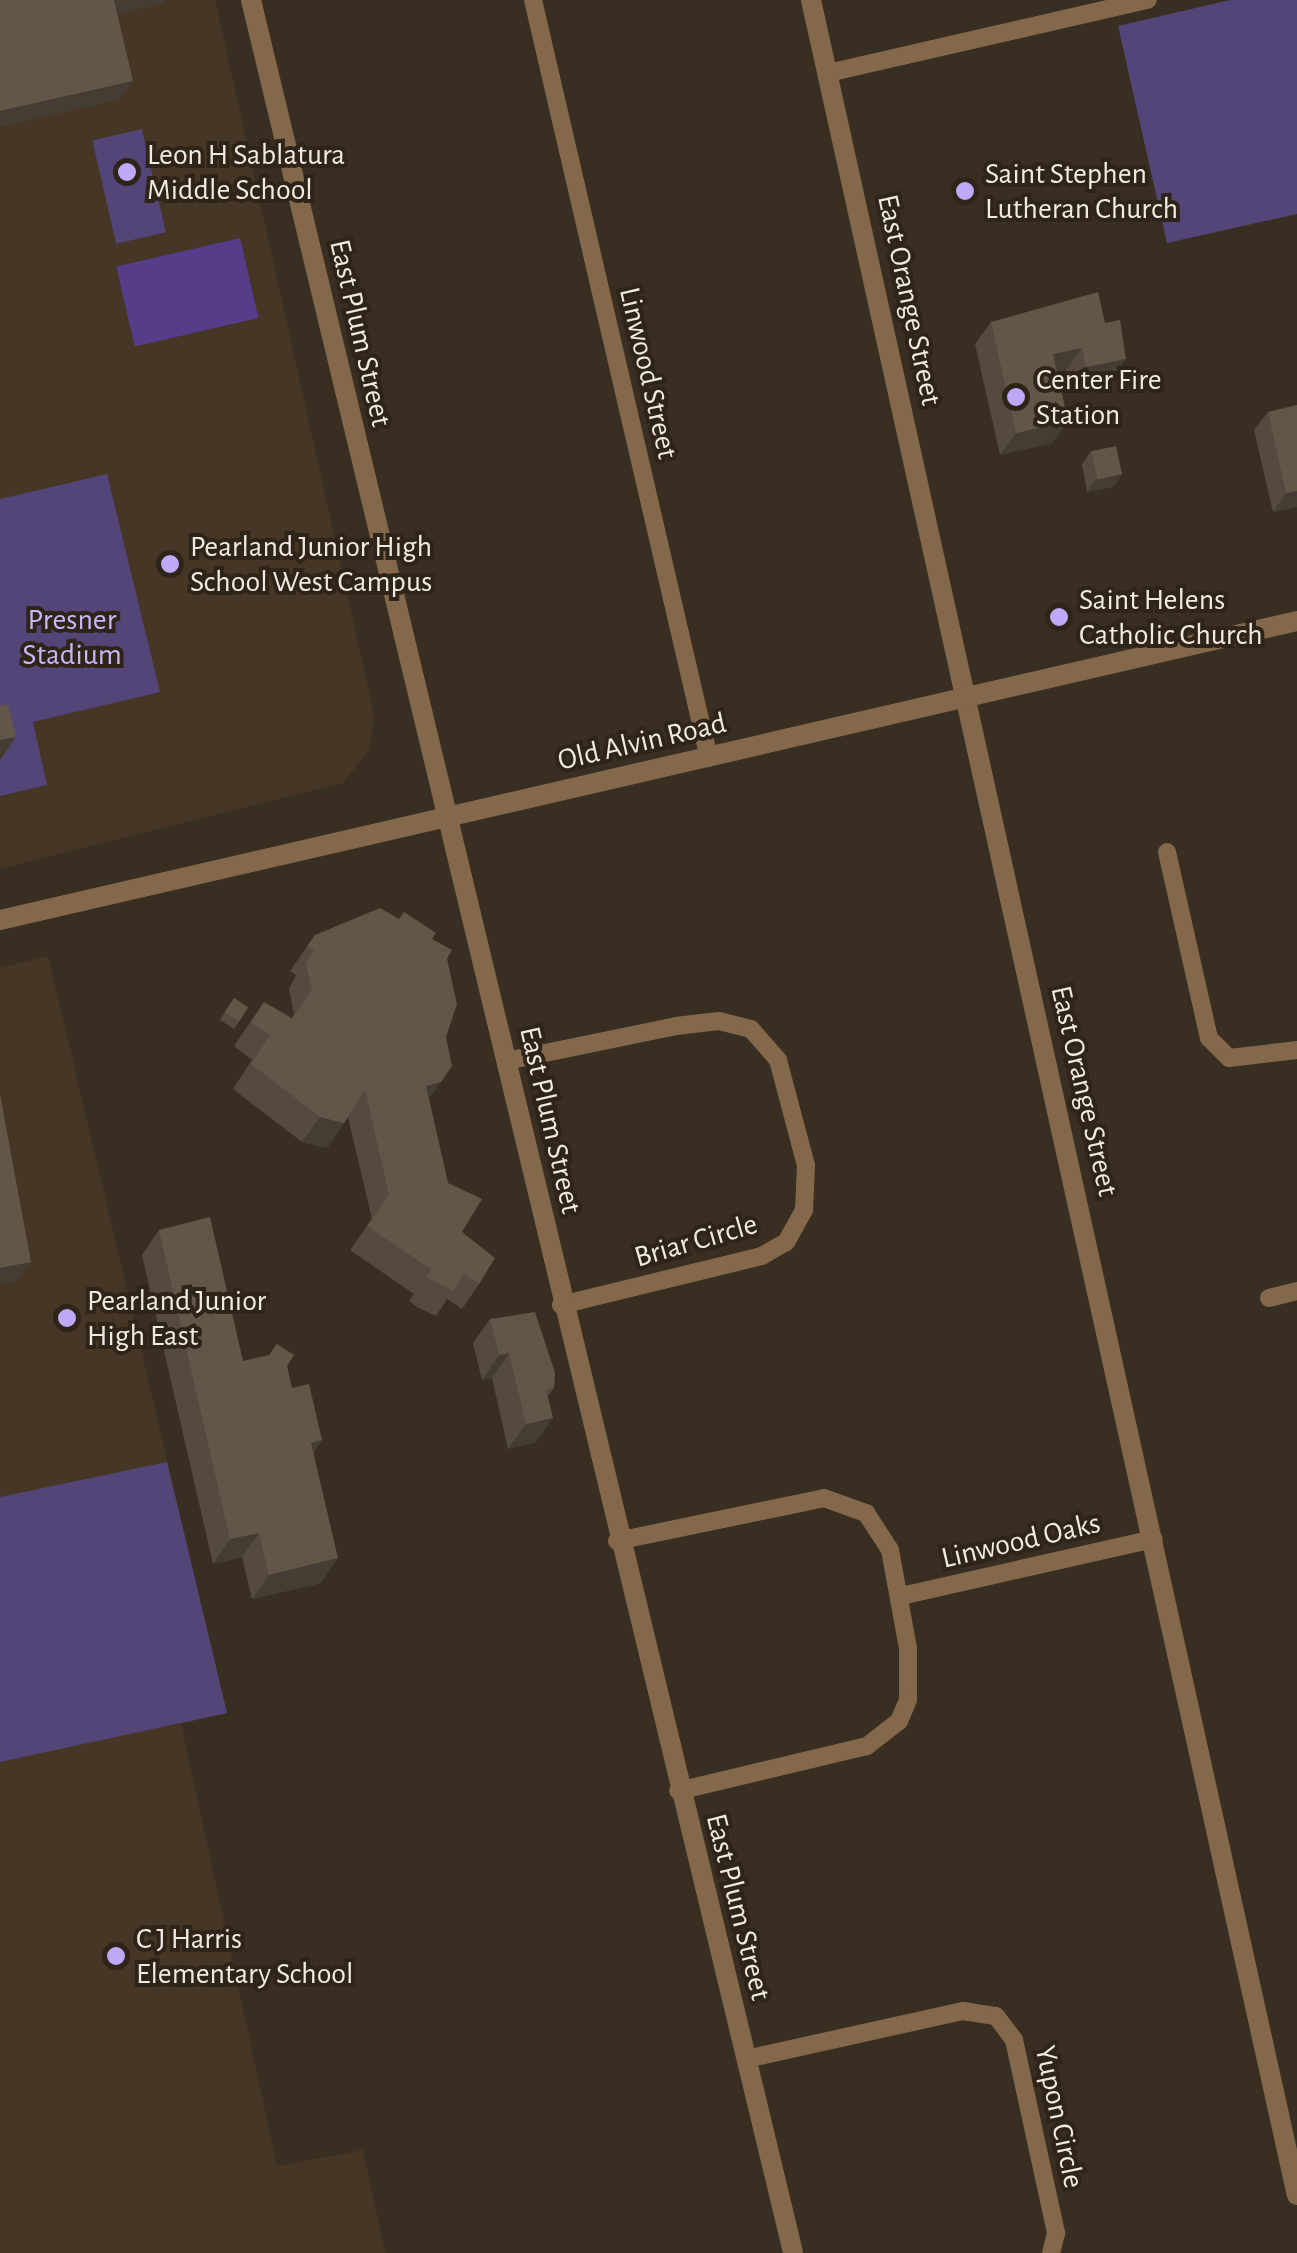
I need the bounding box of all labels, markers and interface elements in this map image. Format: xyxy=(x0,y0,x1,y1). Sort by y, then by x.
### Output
place label: Leon H Sablatura Middle School xyxy=(147,137,345,208)
place label: Saint Stephen Lutheran Church xyxy=(985,156,1178,226)
marker: Leon H Sablatura Middle School xyxy=(116,161,138,183)
marker: Saint Stephen Lutheran Church xyxy=(954,180,976,202)
street label: East Orange Street xyxy=(869,191,949,409)
street label: East Plum Street xyxy=(321,236,399,430)
street label: Linwood Street xyxy=(611,284,685,462)
place label: Center Fire Station xyxy=(1036,362,1162,432)
marker: Center Fire Station xyxy=(1005,386,1027,408)
place label: Pearland Junior High School West Campus xyxy=(190,529,432,600)
marker: Pearland Junior High School West Campus xyxy=(159,553,181,575)
place label: Saint Helens Catholic Church xyxy=(1079,582,1263,652)
park label: Presner Stadium xyxy=(22,602,122,672)
marker: Saint Helens Catholic Church xyxy=(1048,606,1070,628)
street label: Old Alvin Road xyxy=(554,705,730,779)
street label: East Orange Street xyxy=(1042,982,1126,1200)
street label: East Plum Street xyxy=(511,1023,589,1217)
street label: Briar Circle xyxy=(630,1206,762,1276)
place label: Pearland Junior High East xyxy=(87,1283,266,1354)
marker: Pearland Junior High East xyxy=(56,1307,78,1329)
street label: Linwood Oaks xyxy=(938,1505,1104,1577)
street label: East Plum Street xyxy=(697,1810,779,2004)
place label: C J Harris Elementary School xyxy=(136,1921,353,1992)
marker: C J Harris Elementary School xyxy=(105,1945,127,1967)
street label: Yupon Circle xyxy=(1026,2043,1092,2191)

